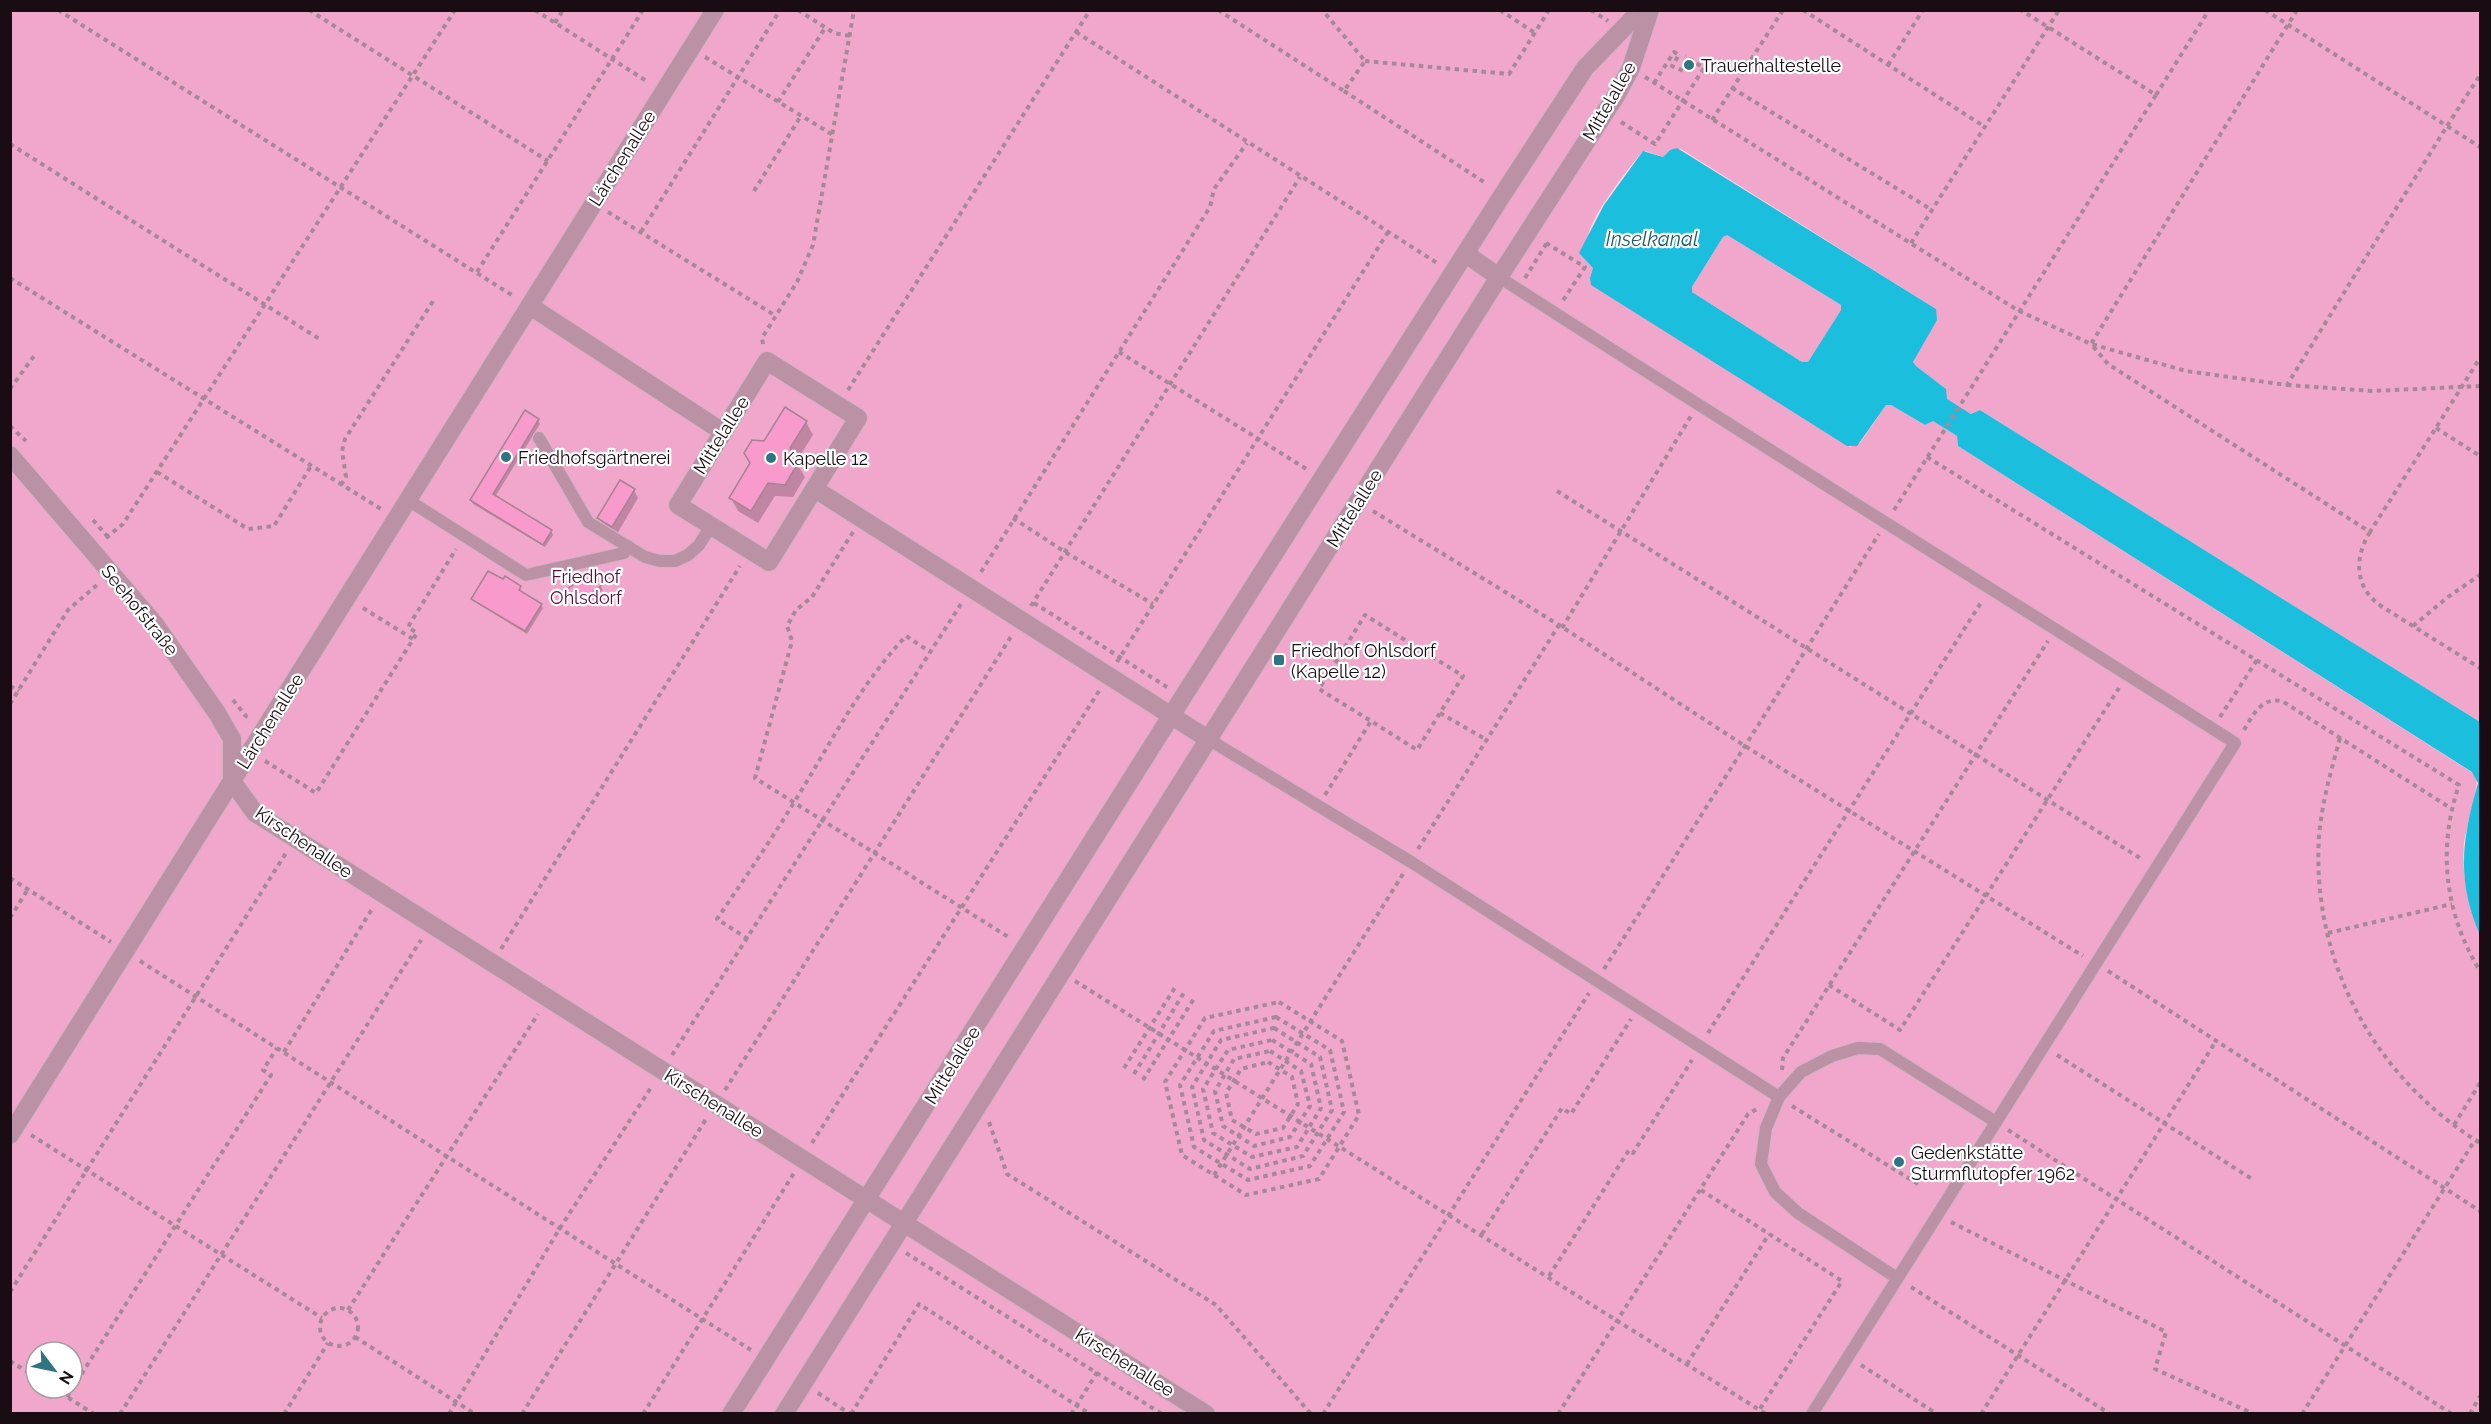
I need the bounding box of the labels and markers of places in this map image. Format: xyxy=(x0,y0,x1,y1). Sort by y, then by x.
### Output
place label: Trauerhaltestelle xyxy=(1701,55,1842,76)
marker: Trauerhaltestelle xyxy=(1682,58,1696,72)
place label: Friedhofsgärtnerei xyxy=(518,447,670,468)
place label: Kapelle 12 xyxy=(783,448,868,469)
marker: Friedhofsgärtnerei xyxy=(499,450,513,464)
marker: Kapelle 12 xyxy=(764,451,778,465)
place label: Friedhof Ohlsdorf (Kapelle 12) xyxy=(1291,640,1437,682)
marker: Friedhof Ohlsdorf (Kapelle 12) xyxy=(1272,653,1286,667)
place label: Gedenkstätte Sturmflutopfer 1962 xyxy=(1911,1142,2075,1184)
marker: Gedenkstätte Sturmflutopfer 1962 xyxy=(1892,1155,1906,1169)

